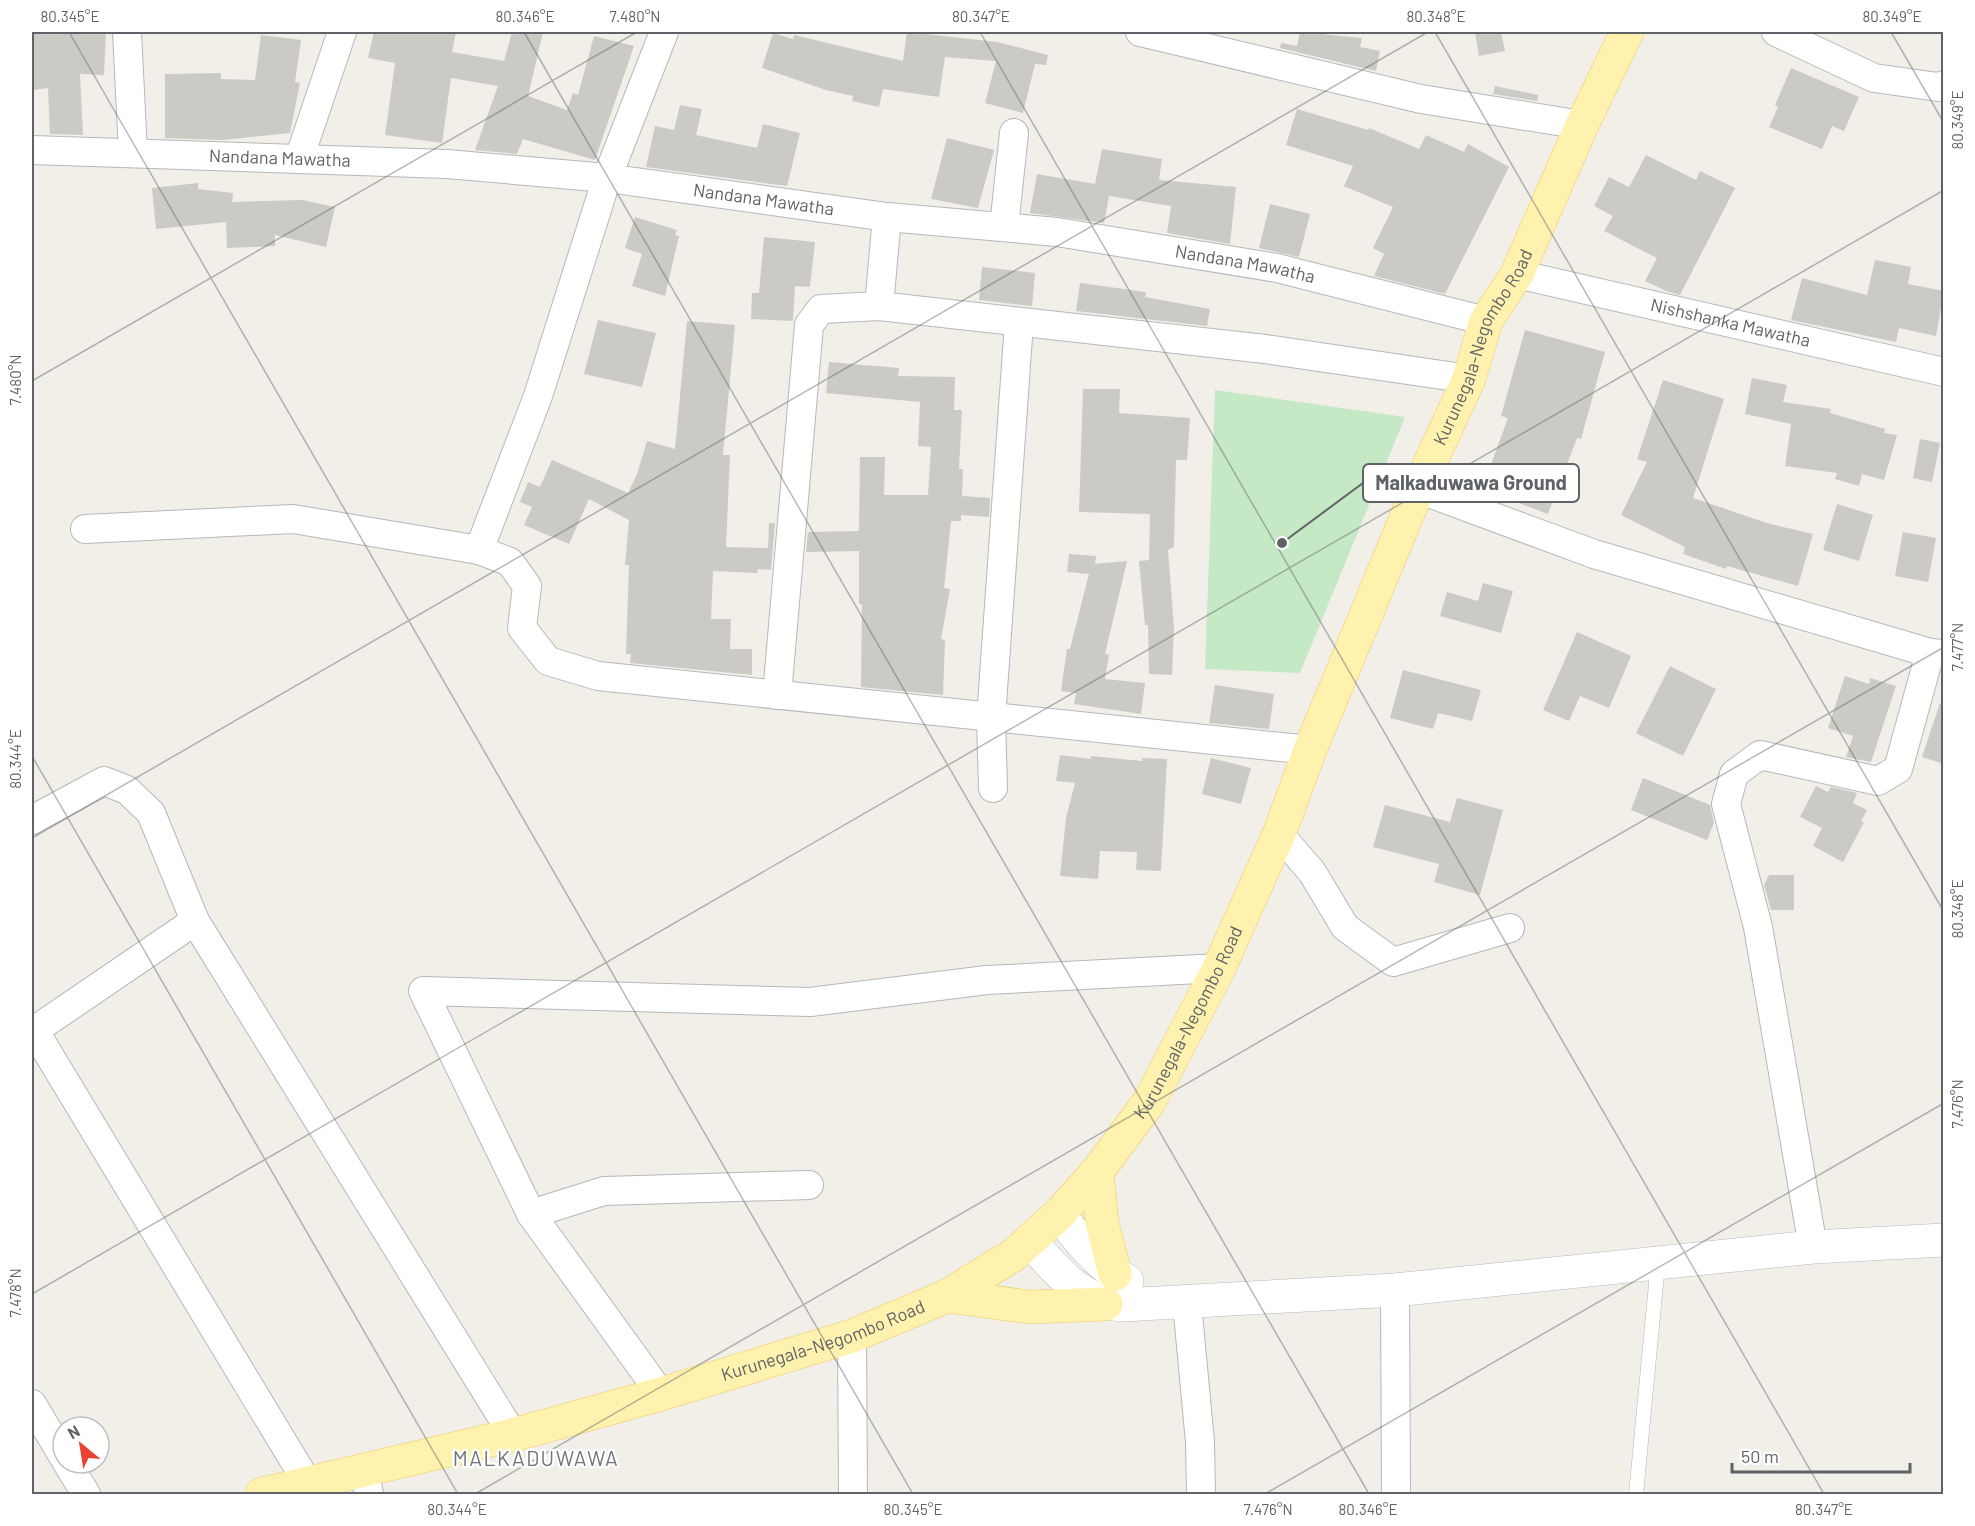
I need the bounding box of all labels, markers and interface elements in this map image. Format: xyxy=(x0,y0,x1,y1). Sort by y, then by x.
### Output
text: 80.345°E xyxy=(41,7,99,25)
text: 80.346°E xyxy=(496,7,554,25)
text: 7.480°N xyxy=(609,7,661,25)
text: 80.347°E xyxy=(952,7,1010,25)
text: 80.348°E xyxy=(1406,7,1466,25)
text: 80.349°E xyxy=(1862,7,1922,25)
text: 80.349°E xyxy=(1948,90,1966,150)
street label: Nandana Mawatha xyxy=(209,144,351,171)
street label: Nandana Mawatha xyxy=(692,178,836,220)
street label: Nandana Mawatha xyxy=(1174,240,1318,287)
street label: Kurunegala-Negombo Road xyxy=(1428,245,1537,448)
street label: Nishshanka Mawatha xyxy=(1649,293,1813,351)
text: 7.480°N xyxy=(6,354,24,406)
callout: Malkaduwawa Ground xyxy=(1363,464,1579,502)
text: Malkaduwawa Ground xyxy=(1375,470,1567,494)
text: 7.477°N xyxy=(1948,623,1966,671)
text: 80.344°E xyxy=(6,729,24,789)
text: 80.348°E xyxy=(1948,879,1966,939)
street label: Kurunegala-Negombo Road xyxy=(1128,922,1246,1123)
text: 7.476°N xyxy=(1948,1079,1966,1129)
text: 7.478°N xyxy=(6,1268,24,1318)
street label: Kurunegala-Negombo Road xyxy=(718,1295,928,1385)
north arrow xyxy=(51,1415,111,1475)
text: N xyxy=(64,1421,83,1442)
scale bar xyxy=(1732,1436,1910,1474)
district label: MALKADUWAWA xyxy=(453,1445,619,1470)
text: 50 m xyxy=(1741,1445,1779,1467)
text: 80.344°E xyxy=(427,1500,487,1518)
text: 80.345°E xyxy=(884,1500,942,1518)
text: 7.476°N xyxy=(1243,1500,1293,1518)
text: 80.346°E xyxy=(1339,1500,1397,1518)
text: 80.347°E xyxy=(1795,1500,1853,1518)

